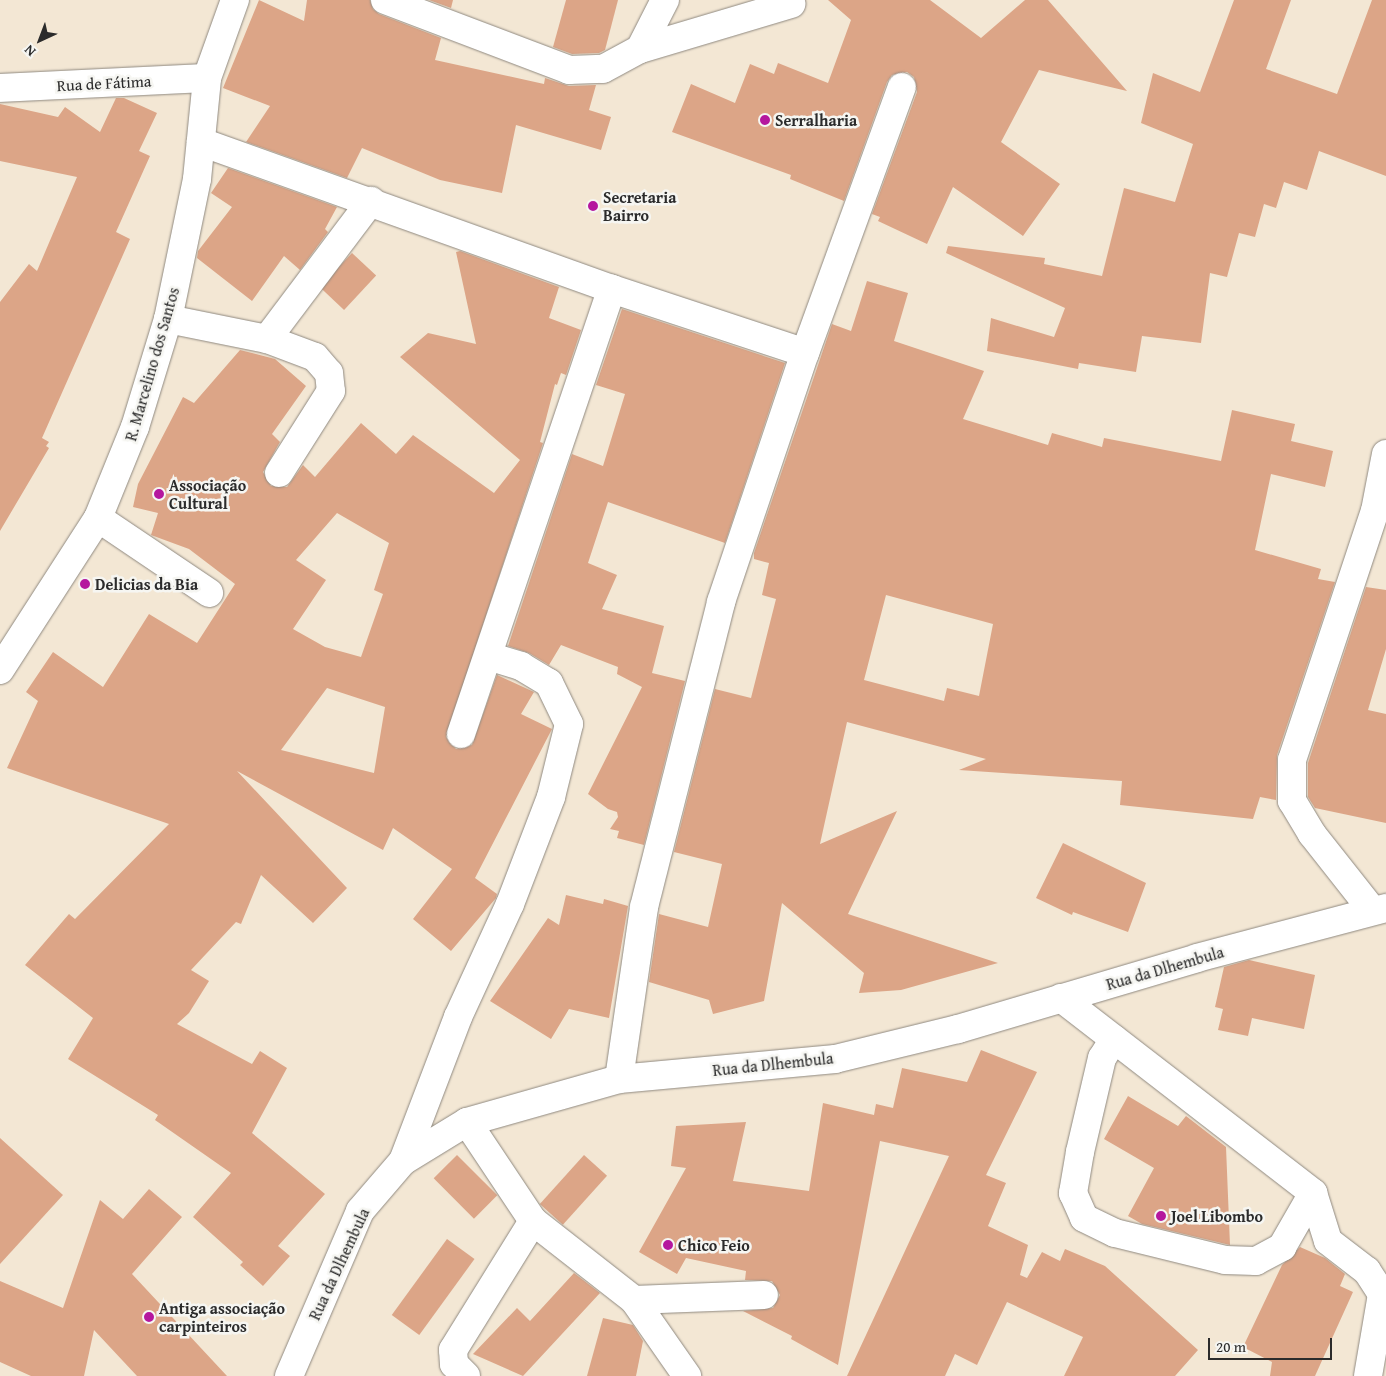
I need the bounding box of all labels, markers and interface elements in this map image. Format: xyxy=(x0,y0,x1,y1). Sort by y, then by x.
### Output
north arrow xyxy=(15,15,65,65)
text: N xyxy=(20,40,40,61)
street label: Rua de Fátima xyxy=(56,71,152,95)
place label: Serralharia xyxy=(775,110,857,130)
marker: Serralharia xyxy=(759,114,771,126)
place label: Secretaria Bairro xyxy=(603,187,676,225)
marker: Secretaria Bairro xyxy=(587,200,599,212)
street label: R. Marcelino dos Santos xyxy=(121,285,183,443)
place label: Associação Cultural xyxy=(169,475,246,513)
marker: Associação Cultural xyxy=(153,488,165,500)
place label: Delicias da Bia xyxy=(95,574,198,594)
marker: Delicias da Bia xyxy=(79,578,91,590)
street label: Rua da Dlhembula xyxy=(1104,942,1226,994)
street label: Rua da Dlhembula xyxy=(712,1048,834,1080)
street label: Rua da Dlhembula xyxy=(305,1205,373,1323)
place label: Joel Libombo xyxy=(1171,1206,1263,1226)
marker: Joel Libombo xyxy=(1155,1210,1167,1222)
place label: Chico Feio xyxy=(678,1235,750,1255)
marker: Chico Feio xyxy=(662,1239,674,1251)
place label: Antiga associação carpinteiros xyxy=(159,1298,285,1336)
marker: Antiga associação carpinteiros xyxy=(143,1311,155,1323)
scale bar xyxy=(1211,1328,1335,1360)
text: 20 m xyxy=(1216,1336,1246,1357)

